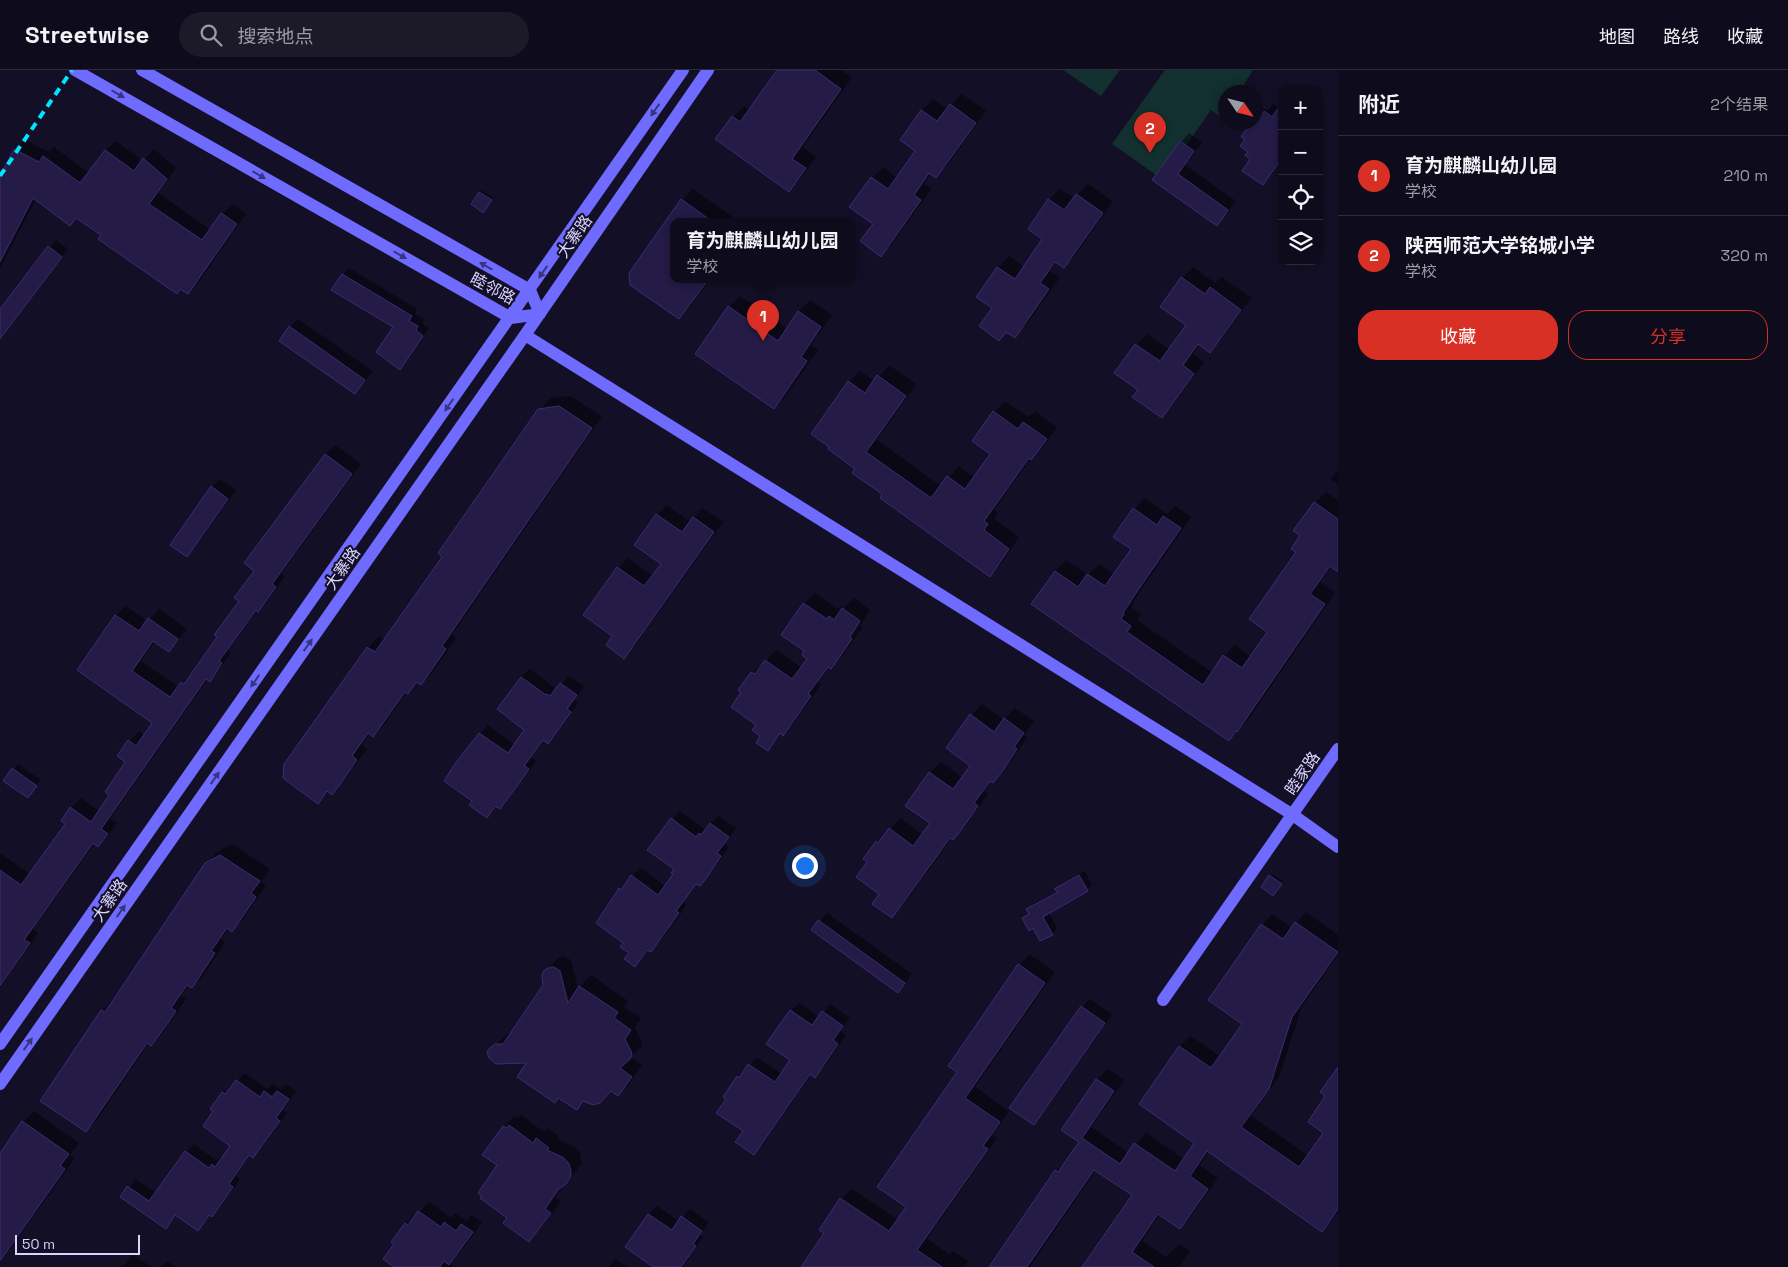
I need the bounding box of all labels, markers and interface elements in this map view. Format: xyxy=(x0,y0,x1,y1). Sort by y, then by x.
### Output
search box xyxy=(179,12,529,57)
text: Streetwise xyxy=(25,19,149,50)
icon: search xyxy=(197,21,225,49)
text: 搜索地点 xyxy=(237,24,313,49)
text: 地图 xyxy=(1599,25,1635,48)
text: 路线 xyxy=(1663,25,1699,48)
text: 收藏 xyxy=(1727,25,1763,48)
north arrow xyxy=(1218,85,1263,130)
map controls xyxy=(1278,85,1323,265)
button: + xyxy=(1278,85,1323,130)
one-way arrow xyxy=(110,90,125,98)
text: 附近 xyxy=(1358,91,1400,118)
text: 2个结果 xyxy=(1710,94,1768,115)
one-way arrow xyxy=(650,103,660,117)
pin: 2 xyxy=(1134,112,1166,153)
button: − xyxy=(1278,130,1323,175)
text: 育为麒麟山幼儿园 xyxy=(1405,153,1557,178)
text: 1 xyxy=(1370,165,1378,186)
text: 210 m xyxy=(1724,165,1768,186)
one-way arrow xyxy=(252,170,266,179)
button: locate xyxy=(1278,175,1323,220)
text: 学校 xyxy=(1405,181,1437,202)
street label: 大寨路 xyxy=(552,211,597,262)
popup xyxy=(670,218,855,283)
button: layers xyxy=(1278,220,1323,265)
text: 育为麒麟山幼儿园 xyxy=(686,228,839,253)
text: 陕西师范大学铭城小学 xyxy=(1405,233,1595,258)
text: 2 xyxy=(1369,245,1379,266)
text: 320 m xyxy=(1721,245,1768,266)
one-way arrow xyxy=(393,251,408,259)
text: 学校 xyxy=(686,256,719,277)
one-way arrow xyxy=(480,261,493,270)
text: 学校 xyxy=(1405,261,1437,282)
one-way arrow xyxy=(538,265,548,279)
street label: 睦邻路 xyxy=(467,268,519,309)
pin: 1 xyxy=(747,300,779,341)
button: 收藏 xyxy=(1358,310,1558,360)
button: 分享 xyxy=(1568,310,1768,360)
one-way arrow xyxy=(444,398,454,412)
street label: 大寨路 xyxy=(320,543,365,594)
one-way arrow xyxy=(303,638,313,652)
one-way arrow xyxy=(250,674,260,688)
street label: 睦家路 xyxy=(1280,748,1325,799)
one-way arrow xyxy=(210,771,220,785)
your location xyxy=(792,853,818,879)
street label: 大寨路 xyxy=(87,875,132,926)
one-way arrow xyxy=(116,904,126,918)
one-way arrow xyxy=(23,1037,33,1051)
scale bar xyxy=(15,1232,140,1255)
text: 50 m xyxy=(22,1235,55,1253)

